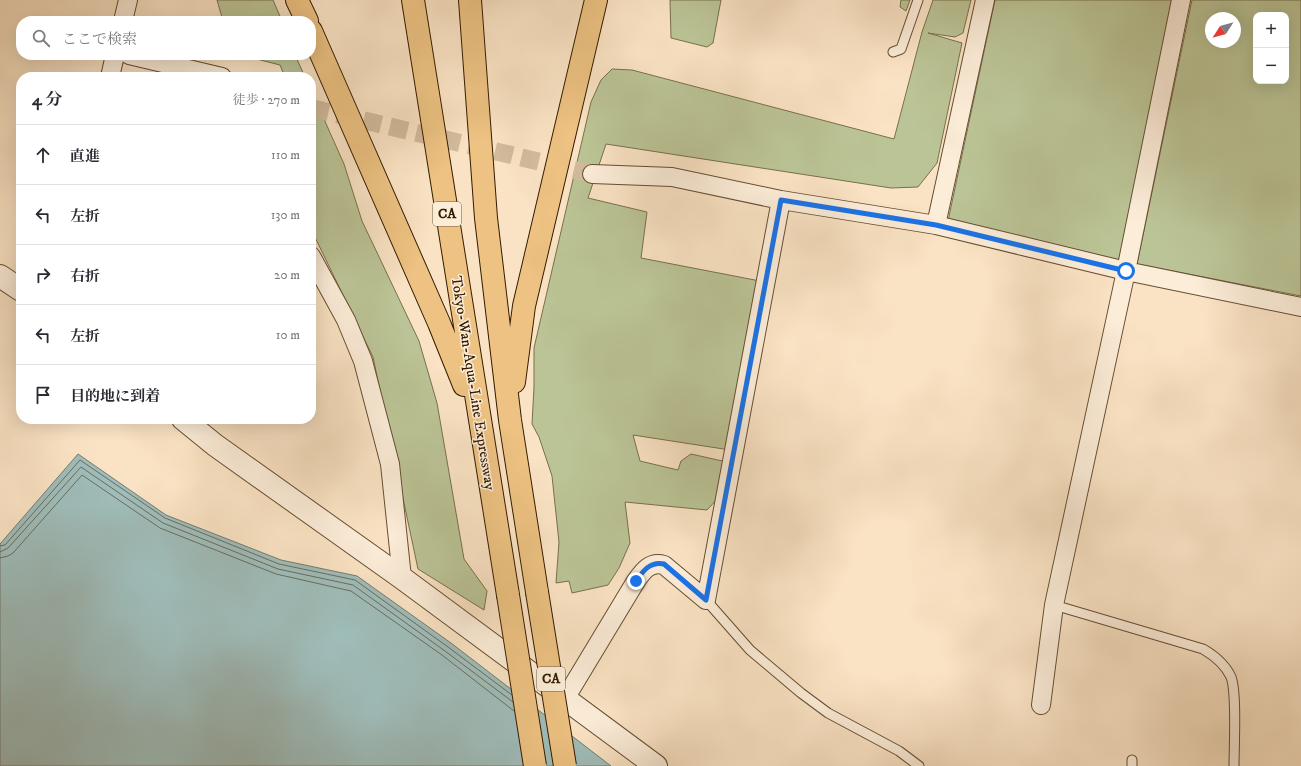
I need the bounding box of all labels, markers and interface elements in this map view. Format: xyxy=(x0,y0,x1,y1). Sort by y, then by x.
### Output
north arrow xyxy=(1205,12,1241,48)
map controls xyxy=(1253,12,1289,84)
button: + xyxy=(1253,12,1289,48)
search box xyxy=(16,16,316,60)
icon: search xyxy=(30,27,52,49)
text: ここで検索 xyxy=(62,30,137,49)
button: − xyxy=(1253,48,1289,84)
text: 4 分 xyxy=(32,89,62,111)
text: 徒歩 · 270 m xyxy=(233,92,300,108)
icon: ahead xyxy=(32,144,54,166)
text: 直進 xyxy=(70,147,100,166)
text: 110 m xyxy=(271,147,300,163)
road number: CA xyxy=(433,202,461,226)
icon: left xyxy=(32,204,54,226)
text: 左折 xyxy=(70,207,100,226)
text: 130 m xyxy=(271,207,300,223)
route start xyxy=(1117,262,1135,280)
icon: right xyxy=(32,264,54,286)
text: 右折 xyxy=(70,267,100,286)
text: 20 m xyxy=(274,267,300,283)
street label: Tokyo-Wan-Aqua-Line Expressway xyxy=(447,274,499,492)
icon: left xyxy=(32,324,54,346)
text: 左折 xyxy=(70,327,100,346)
text: 10 m xyxy=(276,327,300,343)
icon: arrive xyxy=(32,384,54,406)
text: 目的地に到着 xyxy=(70,387,160,406)
route end xyxy=(627,572,645,590)
road number: CA xyxy=(537,667,565,691)

